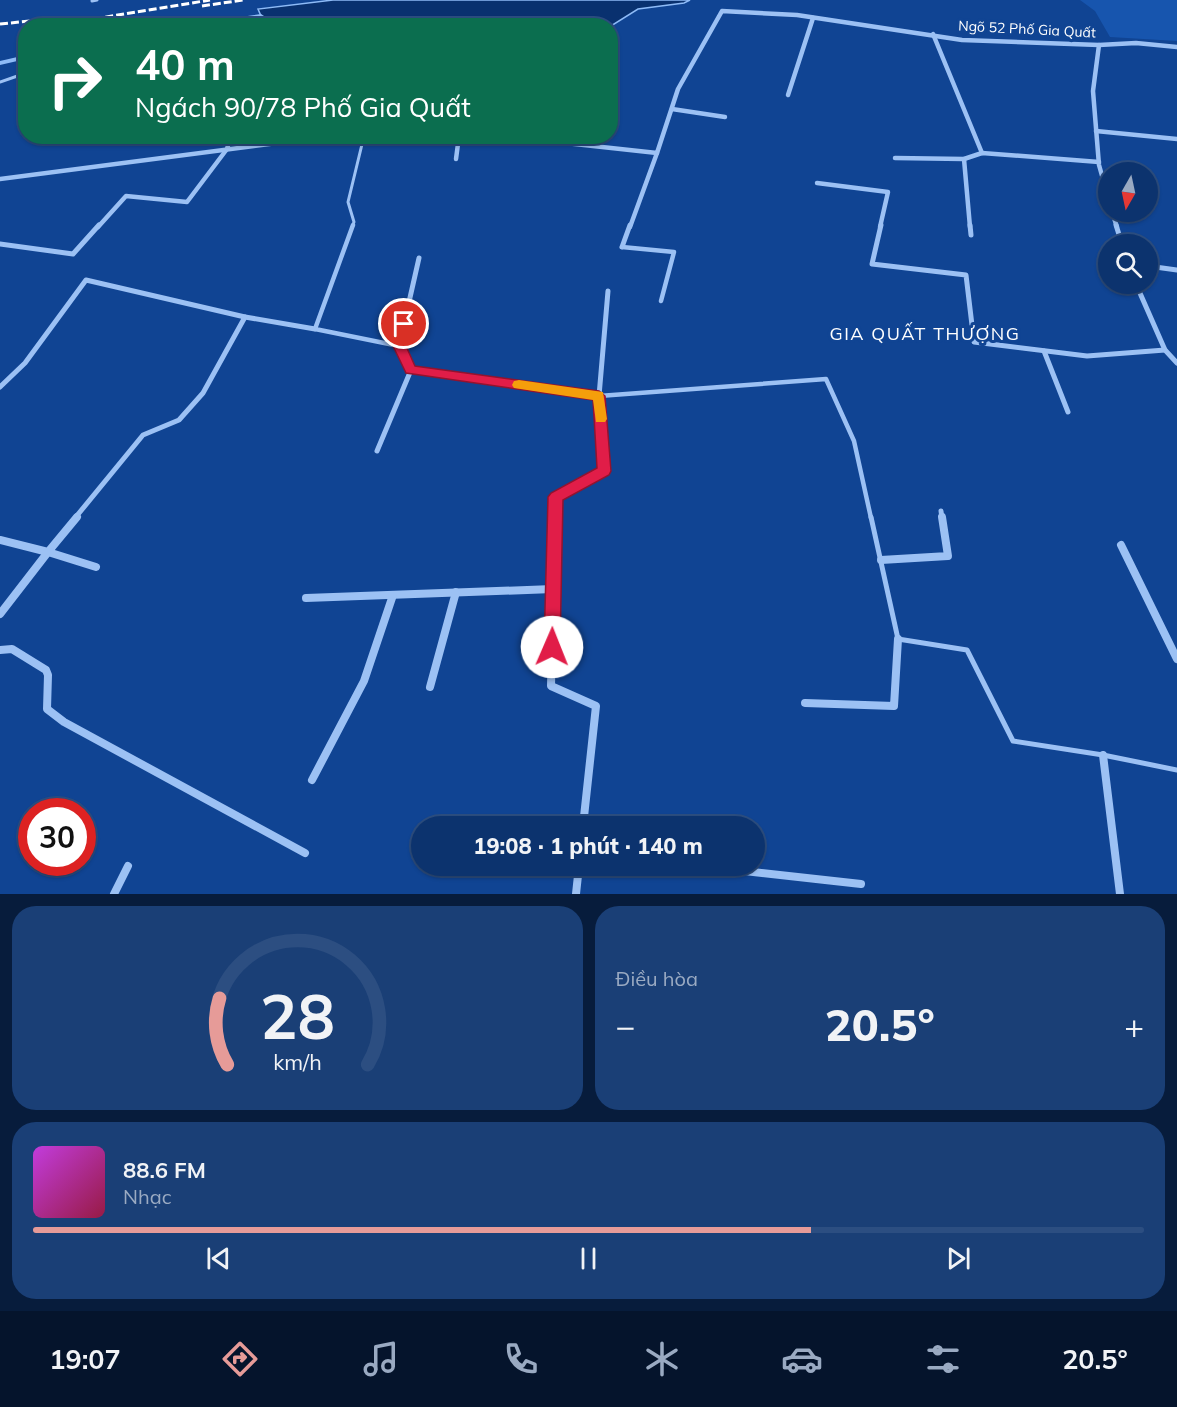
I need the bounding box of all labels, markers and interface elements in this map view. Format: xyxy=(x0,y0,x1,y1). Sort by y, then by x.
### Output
street label: Ngõ 52 Phố Gia Quất xyxy=(958,16,1096,42)
text: 40 m xyxy=(135,38,235,91)
icon: right xyxy=(36,42,114,120)
text: Ngách 90/78 Phố Gia Quất xyxy=(135,90,471,124)
north arrow xyxy=(1098,162,1158,222)
map controls xyxy=(1098,162,1158,294)
button: search xyxy=(1098,234,1158,294)
pin xyxy=(378,298,429,349)
icon: arrive xyxy=(387,307,420,340)
district label: GIA QUẤT THƯỢNG xyxy=(830,322,1020,345)
position arrow xyxy=(520,615,584,679)
speed limit sign: 30 xyxy=(18,798,96,876)
text: 19:08 · 1 phút · 140 m xyxy=(473,832,703,860)
text: Điều hòa xyxy=(616,966,698,991)
text: 28 xyxy=(260,976,335,1055)
text: 20.5° xyxy=(825,996,935,1052)
text: − xyxy=(616,1005,635,1046)
text: + xyxy=(1124,1005,1144,1046)
text: km/h xyxy=(273,1048,321,1075)
text: 88.6 FM xyxy=(123,1156,206,1184)
text: Nhạc xyxy=(123,1184,172,1209)
icon: previous xyxy=(202,1242,235,1275)
icon: pause xyxy=(572,1242,605,1275)
icon: next xyxy=(942,1242,975,1275)
icon: directions xyxy=(219,1338,261,1380)
icon: music xyxy=(360,1338,402,1380)
icon: phone xyxy=(500,1338,542,1380)
icon: climate xyxy=(641,1338,683,1380)
icon: car xyxy=(781,1338,823,1380)
icon: filters xyxy=(922,1338,964,1380)
text: 19:07 xyxy=(49,1342,121,1376)
text: 20.5° xyxy=(1062,1342,1128,1376)

